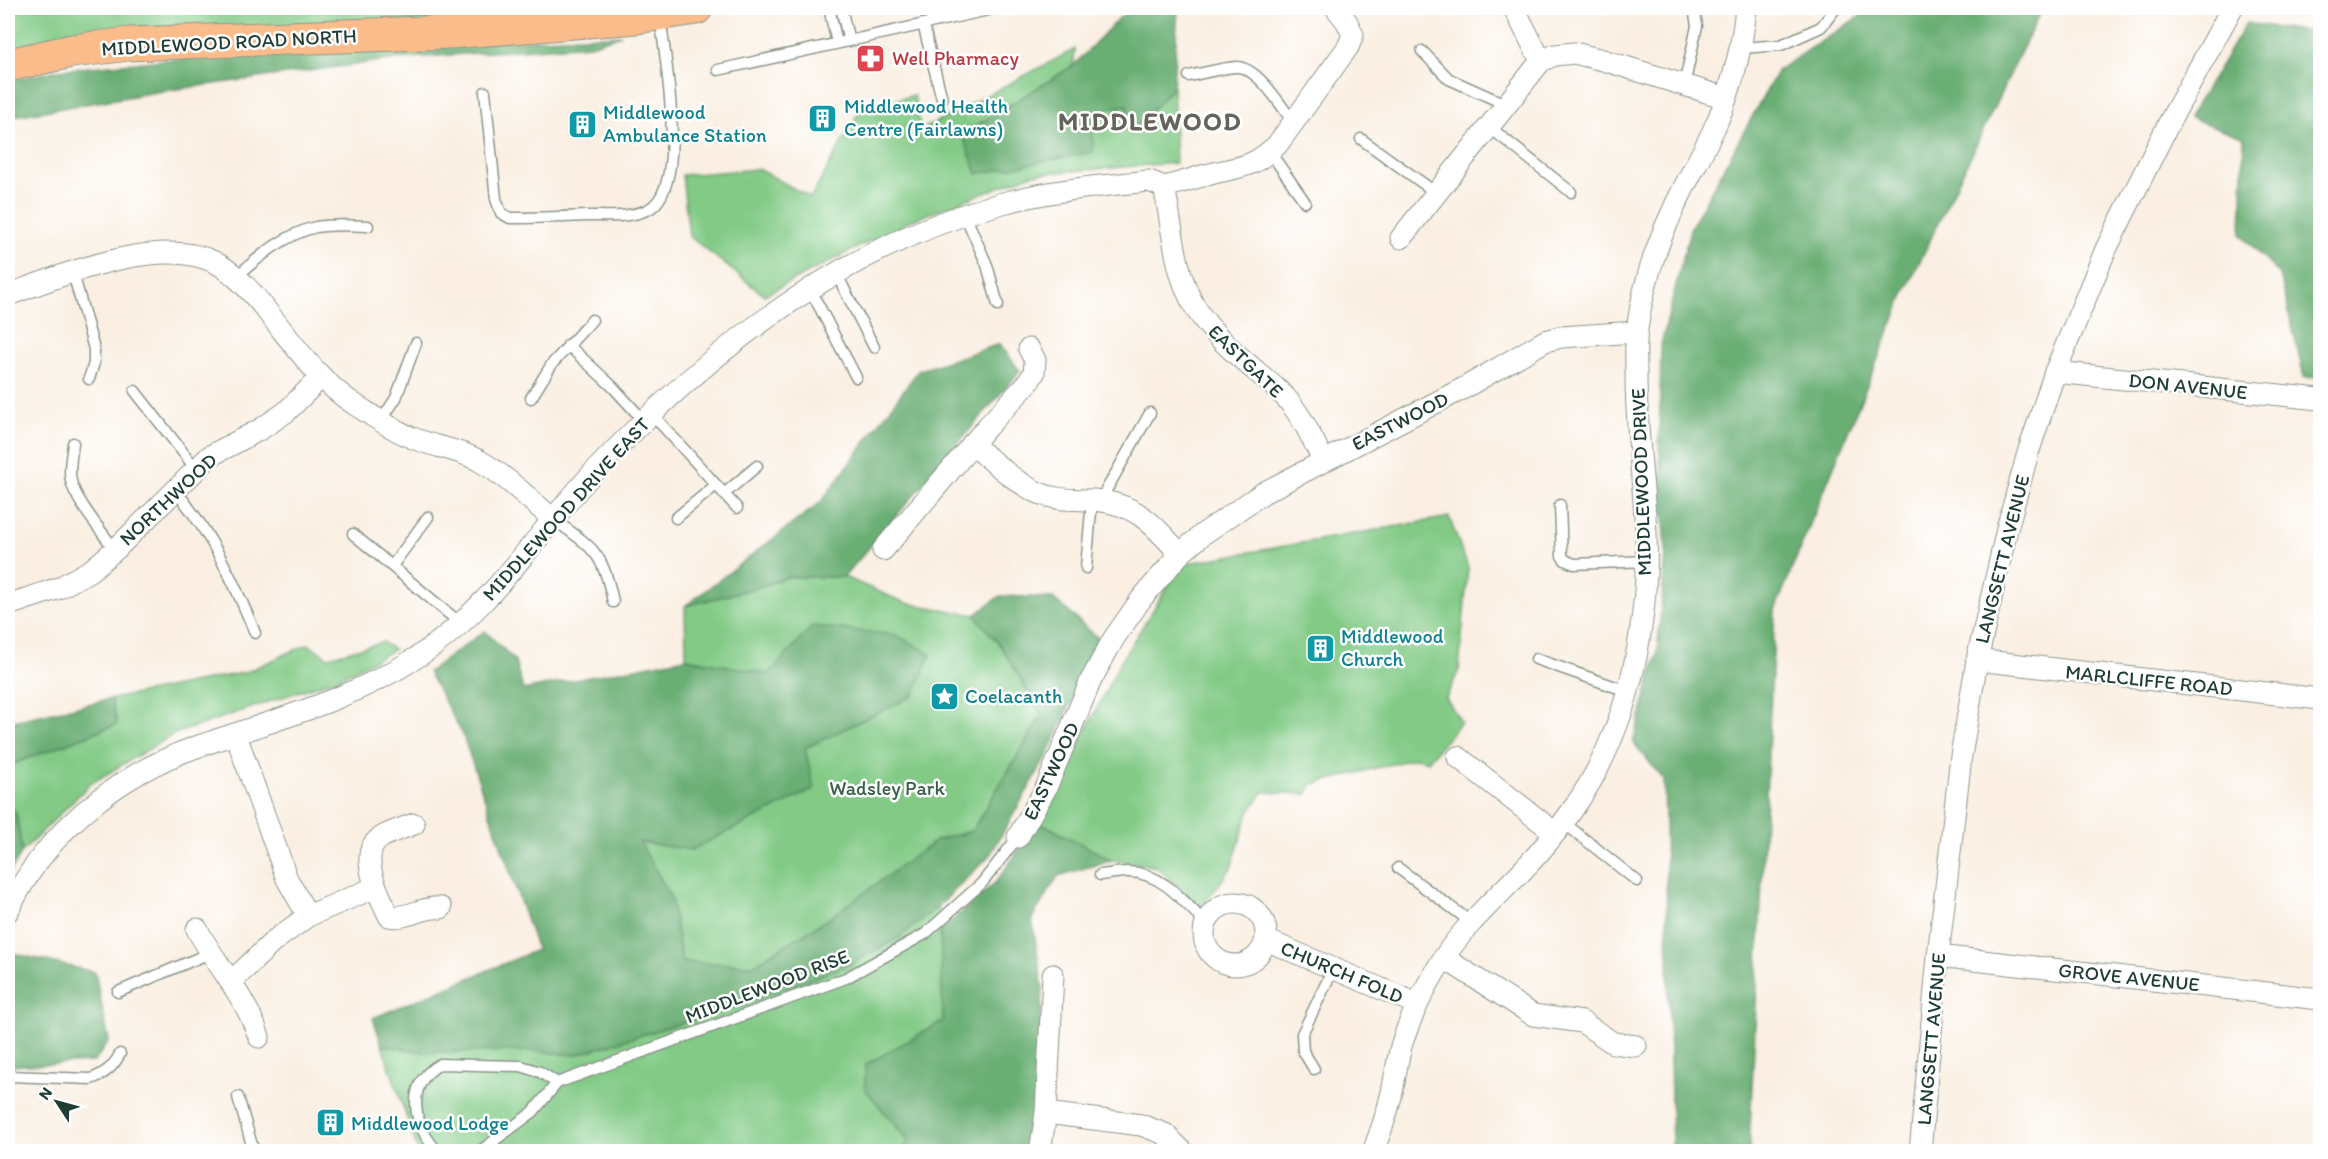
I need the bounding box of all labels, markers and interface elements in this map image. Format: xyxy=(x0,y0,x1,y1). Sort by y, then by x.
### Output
street label: MIDDLEWOOD ROAD NORTH xyxy=(101,23,357,61)
pharmacy icon: Well Pharmacy xyxy=(855,42,887,74)
place label: Well Pharmacy xyxy=(892,46,1019,70)
place label: Middlewood Health Centre (Fairlawns) xyxy=(844,94,1008,141)
place label: Middlewood Ambulance Station xyxy=(603,100,767,147)
building icon: Middlewood Health Centre (Fairlawns) xyxy=(807,102,839,134)
district label: MIDDLEWOOD xyxy=(1058,105,1242,137)
building icon: Middlewood Ambulance Station xyxy=(566,108,598,140)
street label: EASTGATE xyxy=(1203,319,1289,403)
street label: DON AVENUE xyxy=(2127,368,2249,404)
street label: EASTWOOD xyxy=(1348,386,1452,456)
street label: MIDDLEWOOD DRIVE xyxy=(1626,388,1656,576)
street label: MIDDLEWOOD DRIVE EAST xyxy=(477,412,655,606)
street label: NORTHWOOD xyxy=(114,448,222,550)
street label: LANGSETT AVENUE xyxy=(1969,472,2035,646)
place label: Middlewood Church xyxy=(1341,624,1444,671)
building icon: Middlewood Church xyxy=(1304,632,1336,664)
street label: MARLCLIFFE ROAD xyxy=(2064,659,2234,701)
place icon: Coelacanth xyxy=(928,680,960,712)
place label: Coelacanth xyxy=(965,684,1062,708)
street label: EASTWOOD xyxy=(1018,718,1084,824)
park label: Wadsley Park xyxy=(829,776,945,800)
street label: CHURCH FOLD xyxy=(1277,935,1407,1009)
street label: MIDDLEWOOD RISE xyxy=(682,944,852,1028)
street label: LANGSETT AVENUE xyxy=(1912,952,1950,1126)
street label: GROVE AVENUE xyxy=(2057,958,2201,996)
north arrow xyxy=(27,1072,87,1132)
text: N xyxy=(34,1084,56,1103)
building icon: Middlewood Lodge xyxy=(314,1107,346,1139)
place label: Middlewood Lodge xyxy=(351,1111,509,1135)

